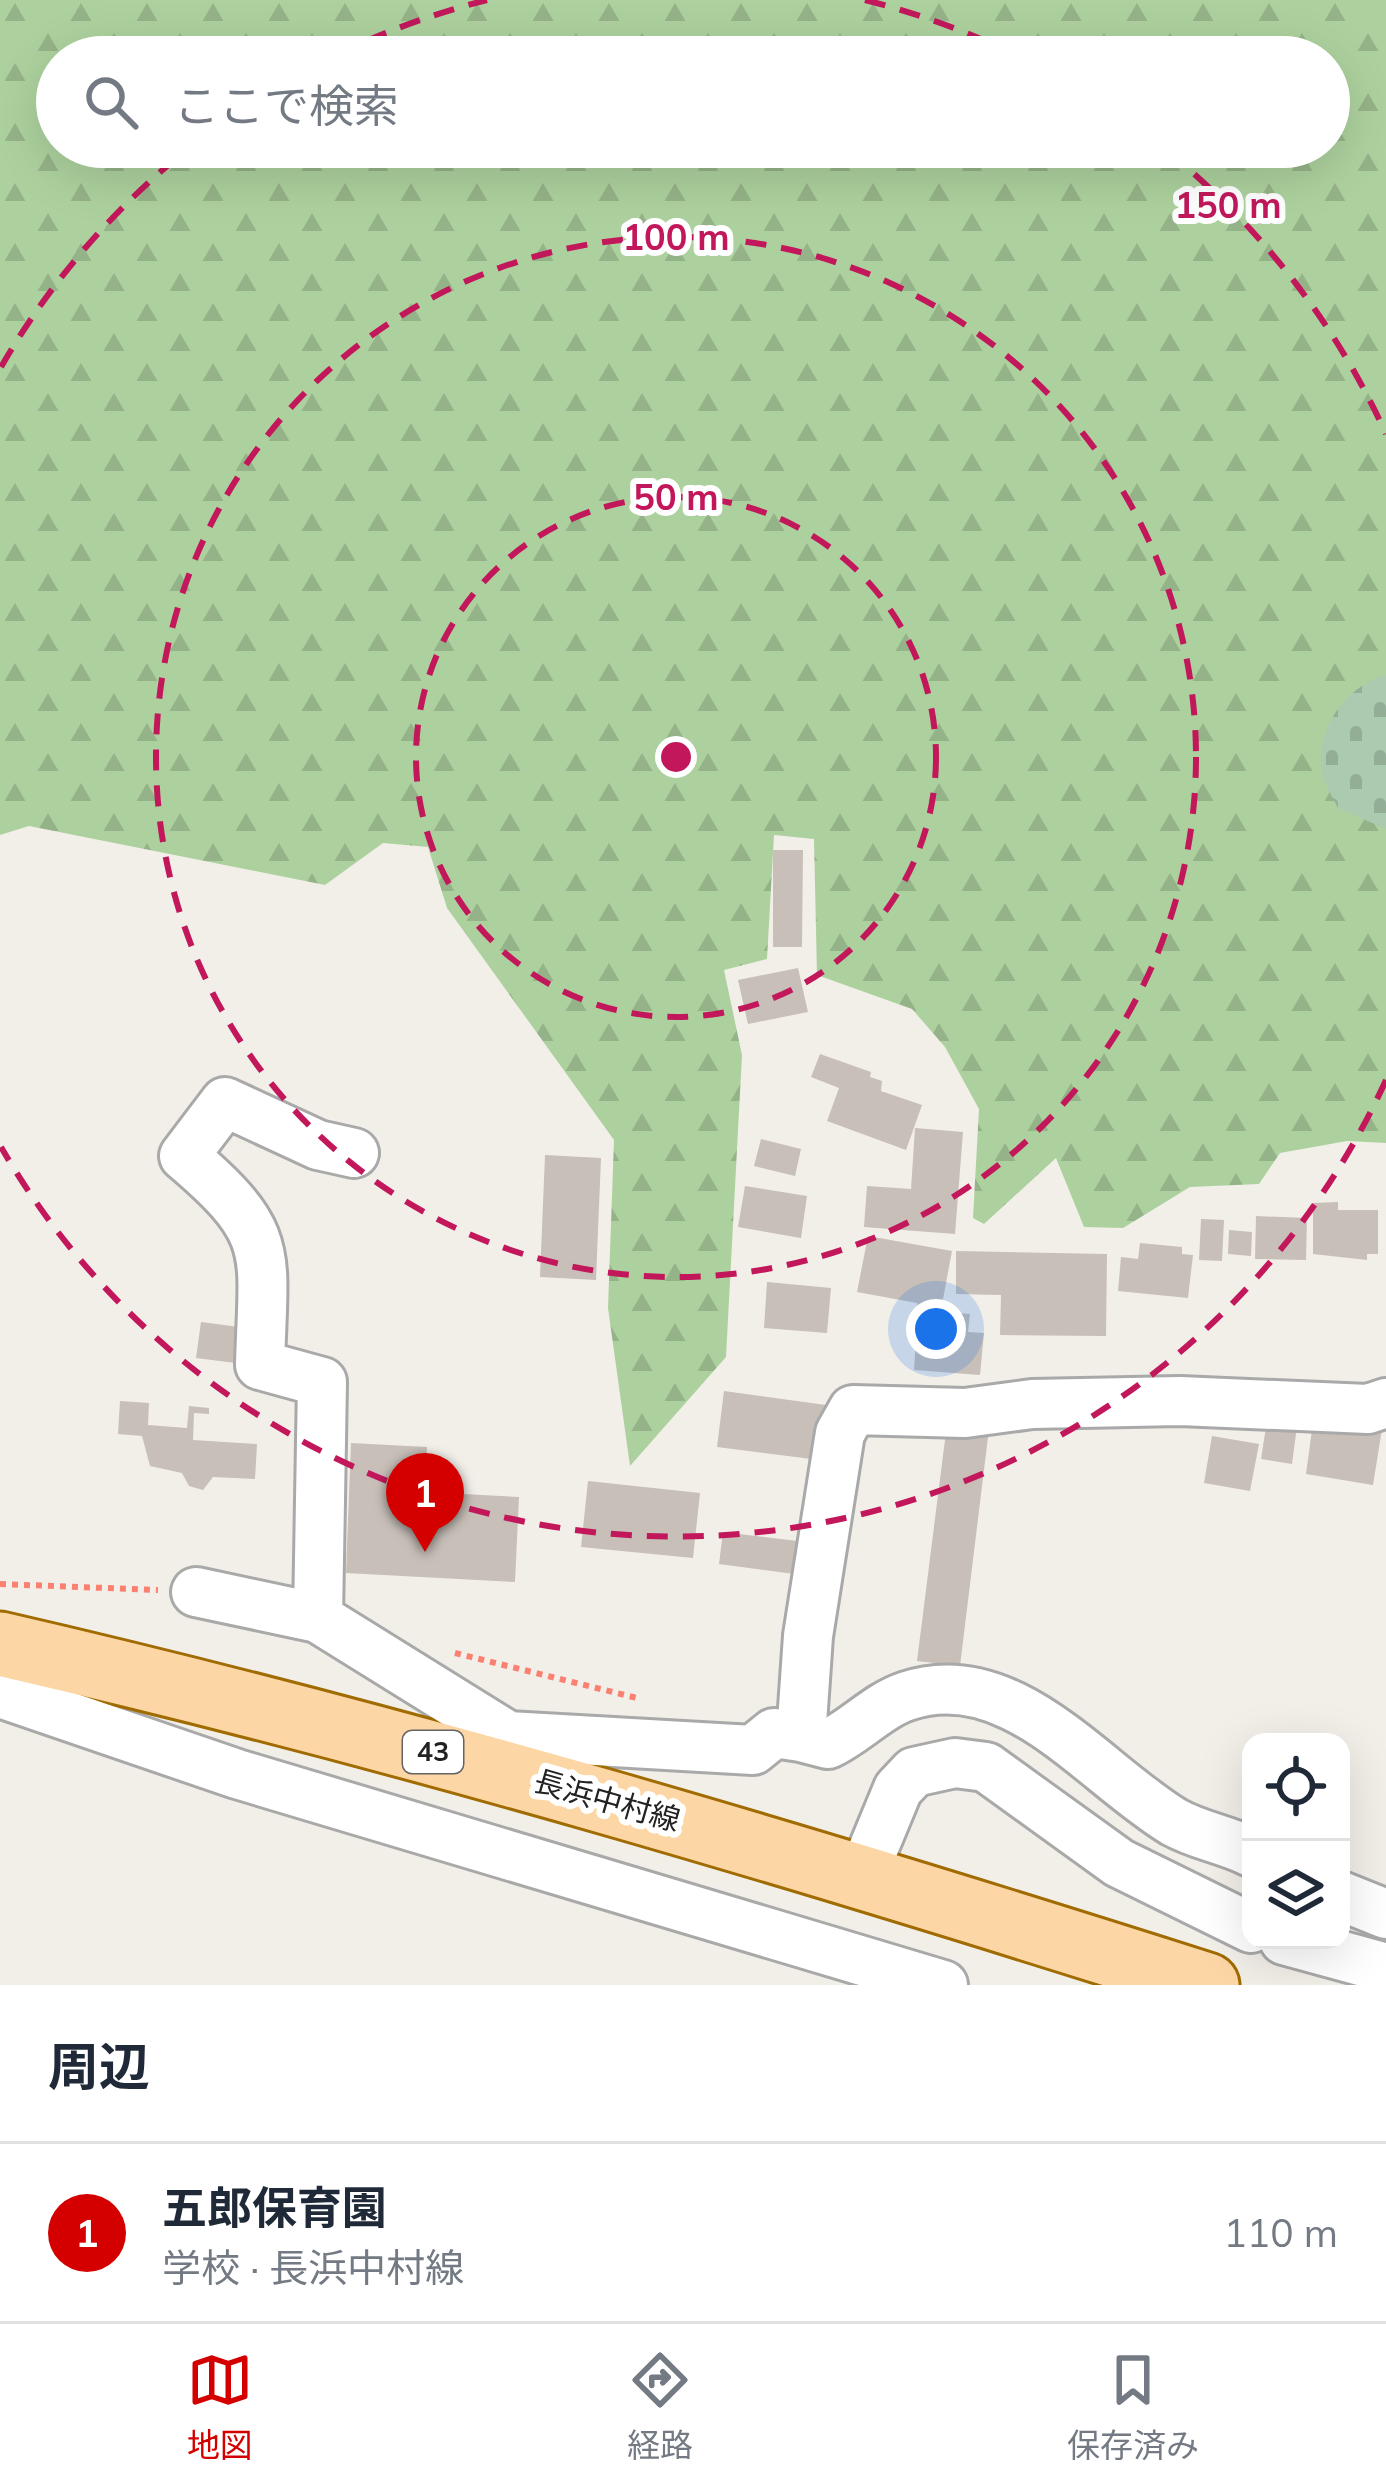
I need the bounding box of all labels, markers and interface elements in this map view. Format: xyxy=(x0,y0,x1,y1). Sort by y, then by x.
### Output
search box xyxy=(36,36,1350,168)
icon: search xyxy=(78,69,144,135)
text: ここで検索 xyxy=(174,77,399,133)
text: 150 m xyxy=(1174,182,1282,227)
text: 100 m xyxy=(622,214,730,259)
text: 50 m xyxy=(633,474,719,519)
centre of rings xyxy=(655,736,697,778)
your location xyxy=(906,1299,966,1359)
pin: 1 xyxy=(386,1453,464,1552)
road number: 43 xyxy=(403,1731,463,1773)
map controls xyxy=(1242,1733,1350,1949)
button: locate xyxy=(1242,1733,1350,1841)
street label: 長浜中村線 xyxy=(530,1761,685,1839)
button: layers xyxy=(1242,1841,1350,1949)
text: 周辺 xyxy=(48,2034,150,2098)
text: 五郎保育園 xyxy=(162,2179,387,2235)
text: 1 xyxy=(75,2208,99,2257)
text: 110 m xyxy=(1223,2208,1338,2257)
text: 学校 · 長浜中村線 xyxy=(162,2243,464,2292)
tab: 地図 xyxy=(187,2347,253,2467)
tab: 経路 xyxy=(627,2347,693,2467)
tab: 保存済み xyxy=(1067,2347,1199,2467)

